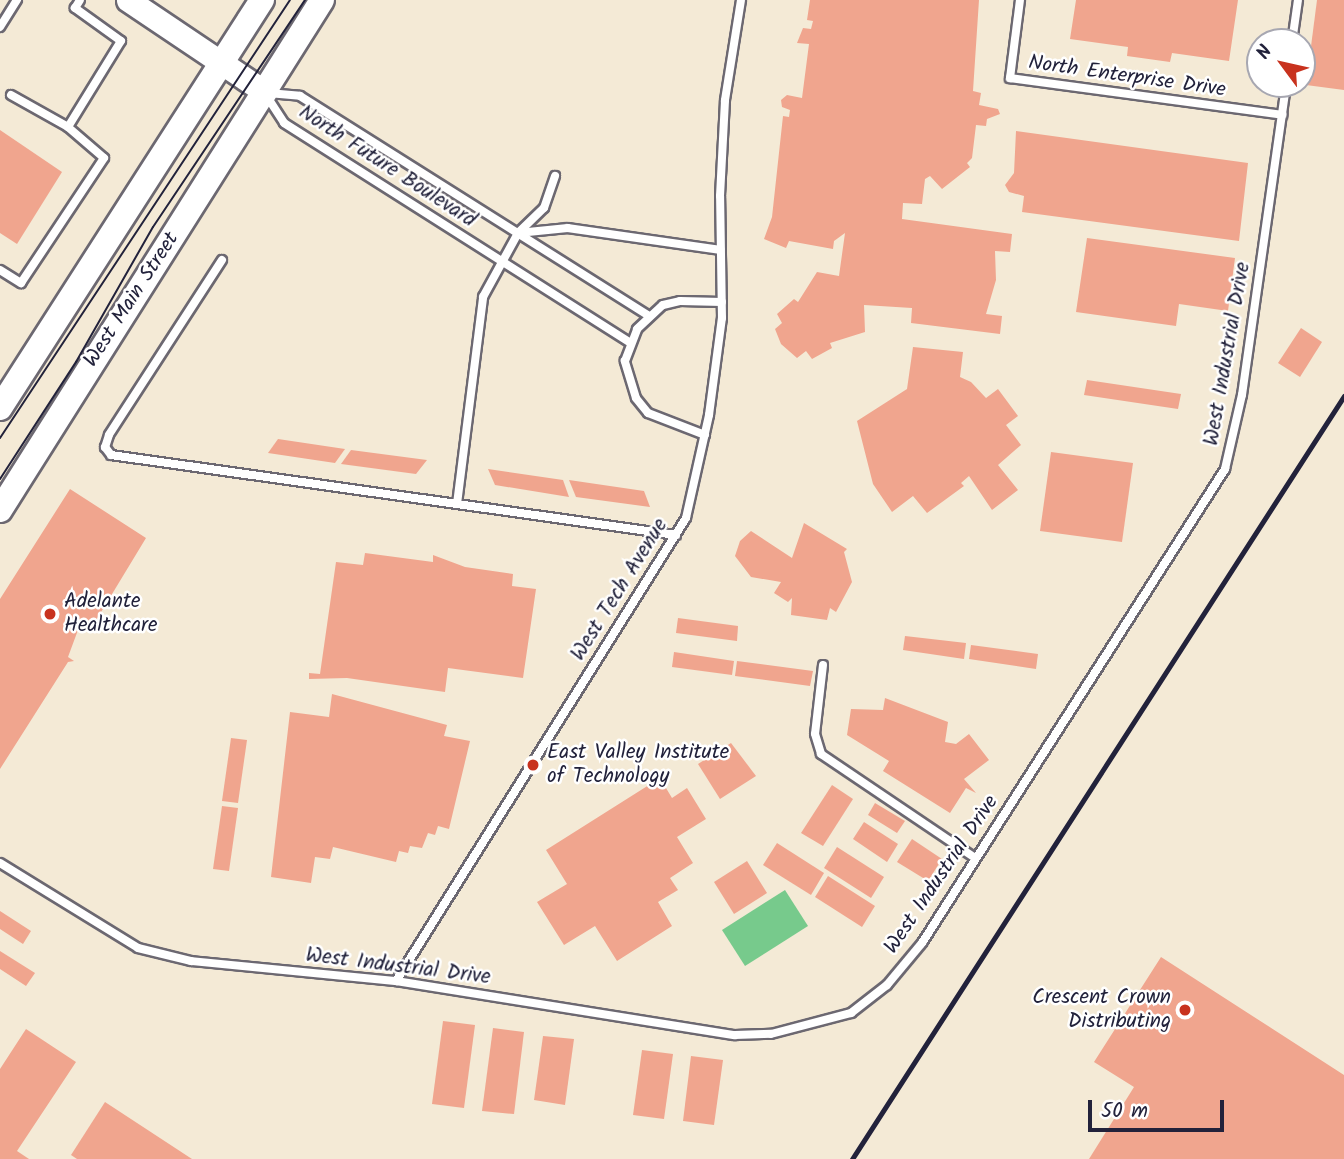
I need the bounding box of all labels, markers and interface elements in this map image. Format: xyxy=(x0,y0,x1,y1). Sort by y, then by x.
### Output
north arrow xyxy=(1246,28,1316,98)
text: N xyxy=(1249,39,1281,66)
street label: North Enterprise Drive xyxy=(1027,51,1227,103)
street label: North Future Boulevard xyxy=(294,100,480,234)
street label: West Main Street xyxy=(79,228,185,372)
street label: West Industrial Drive xyxy=(1199,260,1257,448)
street label: West Tech Avenue xyxy=(566,514,674,666)
place label: Adelante Healthcare xyxy=(64,589,157,639)
marker: Adelante Healthcare xyxy=(42,606,58,622)
place label: East Valley Institute of Technology xyxy=(547,740,729,790)
marker: East Valley Institute of Technology xyxy=(525,757,541,773)
street label: West Industrial Drive xyxy=(880,791,1004,959)
street label: West Industrial Drive xyxy=(304,943,492,991)
place label: Crescent Crown Distributing xyxy=(1032,985,1171,1035)
marker: Crescent Crown Distributing xyxy=(1177,1002,1193,1018)
scale bar xyxy=(1092,1086,1228,1130)
text: 50 m xyxy=(1101,1095,1148,1128)

